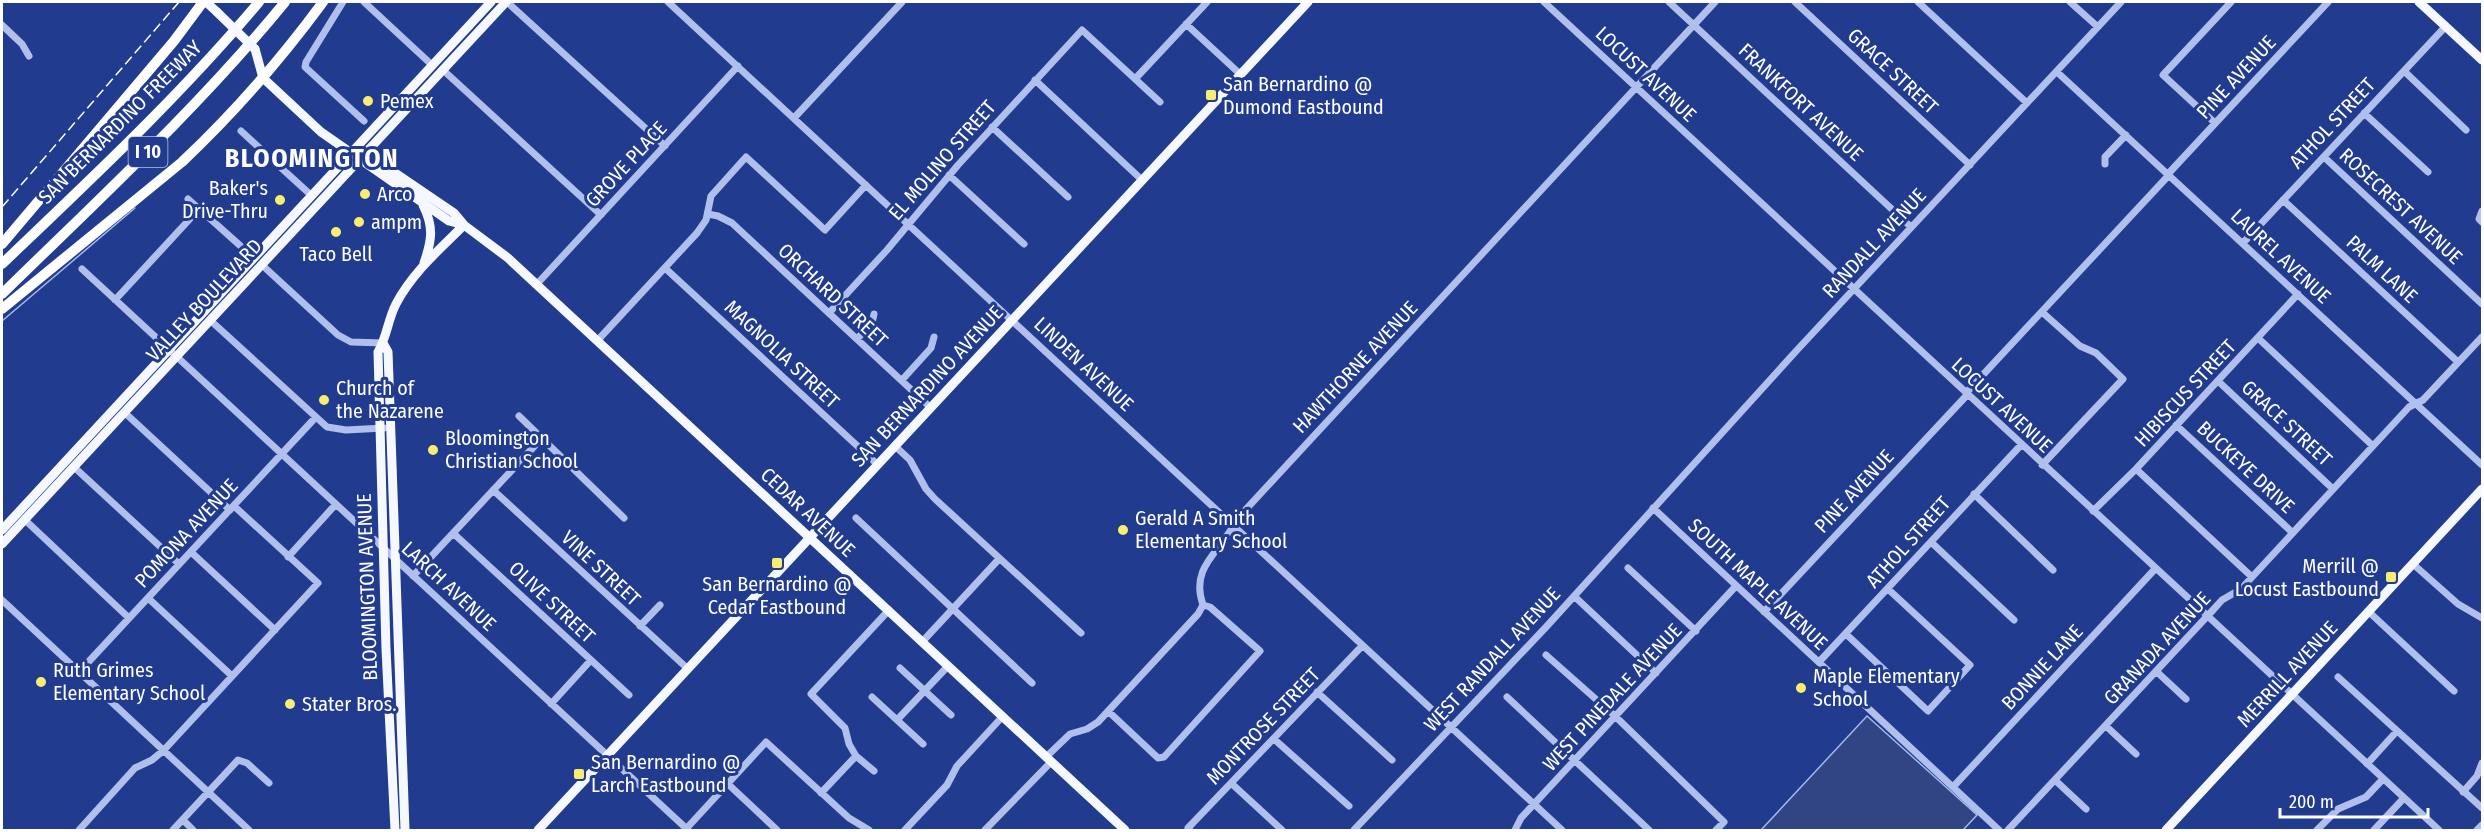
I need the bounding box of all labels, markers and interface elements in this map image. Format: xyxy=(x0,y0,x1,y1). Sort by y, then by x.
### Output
street label: LOCUST AVENUE xyxy=(1591,21,1701,127)
street label: GRACE STREET xyxy=(1843,23,1944,119)
street label: PINE AVENUE xyxy=(2191,30,2281,124)
street label: SAN BERNARDINO FREEWAY xyxy=(33,35,207,209)
street label: FRANKFORT AVENUE xyxy=(1734,38,1868,166)
place label: San Bernardino @ Dumond Eastbound xyxy=(1223,72,1384,119)
street label: ATHOL STREET xyxy=(2284,72,2380,173)
marker: San Bernardino @ Dumond Eastbound xyxy=(1204,88,1218,102)
place label: Pemex xyxy=(380,89,434,113)
marker: Pemex xyxy=(361,94,375,108)
street label: EL MOLINO STREET xyxy=(884,95,1001,225)
street label: GROVE PLACE xyxy=(580,116,672,212)
road number: I 10 xyxy=(128,137,168,167)
district label: BLOOMINGTON xyxy=(225,143,399,174)
street label: ROSECREST AVENUE xyxy=(2335,143,2467,269)
place label: Baker's Drive-Thru xyxy=(182,176,268,223)
place label: Arco xyxy=(377,182,413,206)
street label: RANDALL AVENUE xyxy=(1817,183,1931,303)
marker: Arco xyxy=(358,187,372,201)
marker: Baker's Drive-Thru xyxy=(273,193,287,207)
street label: LAUREL AVENUE xyxy=(2226,204,2336,308)
place label: ampm xyxy=(371,210,422,234)
marker: ampm xyxy=(352,215,366,229)
marker: Taco Bell xyxy=(329,225,343,239)
street label: PALM LANE xyxy=(2342,230,2422,308)
street label: VALLEY BOULEVARD xyxy=(141,234,267,366)
street label: ORCHARD STREET xyxy=(773,238,893,352)
place label: Taco Bell xyxy=(300,242,372,266)
street label: MAGNOLIA STREET xyxy=(720,295,845,414)
street label: HAWTHORNE AVENUE xyxy=(1288,296,1422,438)
street label: SAN BERNARDINO AVENUE xyxy=(846,301,1008,471)
street label: LINDEN AVENUE xyxy=(1029,312,1139,416)
street label: HIBISCUS STREET xyxy=(2129,334,2241,451)
street label: LOCUST AVENUE xyxy=(1947,352,2057,458)
street label: GRACE STREET xyxy=(2237,375,2338,471)
place label: Church of the Nazarene xyxy=(336,376,444,423)
marker: Church of the Nazarene xyxy=(317,393,331,407)
street label: BUCKEYE DRIVE xyxy=(2192,416,2300,518)
place label: Bloomington Christian School xyxy=(445,426,578,473)
marker: Bloomington Christian School xyxy=(426,443,440,457)
street label: PINE AVENUE xyxy=(1809,444,1899,538)
street label: CEDAR AVENUE xyxy=(756,462,860,562)
street label: POMONA AVENUE xyxy=(130,474,242,592)
street label: ATHOL STREET xyxy=(1861,491,1956,593)
street label: BLOOMINGTON AVENUE xyxy=(352,493,382,681)
place label: Gerald A Smith Elementary School xyxy=(1135,506,1287,553)
street label: SOUTH MAPLE AVENUE xyxy=(1683,513,1833,655)
marker: Gerald A Smith Elementary School xyxy=(1116,523,1130,537)
street label: VINE STREET xyxy=(556,525,646,611)
street label: LARCH AVENUE xyxy=(397,536,501,636)
place label: Merrill @ Locust Eastbound xyxy=(2235,554,2379,601)
street label: OLIVE STREET xyxy=(504,556,600,648)
marker: San Bernardino @ Cedar Eastbound xyxy=(770,556,784,570)
marker: Merrill @ Locust Eastbound xyxy=(2384,570,2398,584)
place label: San Bernardino @ Cedar Eastbound xyxy=(702,572,852,619)
street label: WEST RANDALL AVENUE xyxy=(1419,582,1565,736)
street label: GRANADA AVENUE xyxy=(2099,587,2215,709)
street label: MERRILL AVENUE xyxy=(2232,616,2342,732)
street label: WEST PINEDALE AVENUE xyxy=(1537,618,1687,776)
street label: BONNIE LANE xyxy=(1996,619,2088,715)
place label: Ruth Grimes Elementary School xyxy=(53,658,205,705)
street label: MONTROSE STREET xyxy=(1201,662,1325,789)
place label: Maple Elementary School xyxy=(1813,664,1960,711)
marker: Ruth Grimes Elementary School xyxy=(34,675,48,689)
marker: Maple Elementary School xyxy=(1794,681,1808,695)
place label: Stater Bros. xyxy=(302,692,397,716)
marker: Stater Bros. xyxy=(283,697,297,711)
place label: San Bernardino @ Larch Eastbound xyxy=(591,750,741,797)
marker: San Bernardino @ Larch Eastbound xyxy=(572,767,586,781)
scale bar xyxy=(2280,781,2428,819)
text: 200 m xyxy=(2289,791,2334,813)

